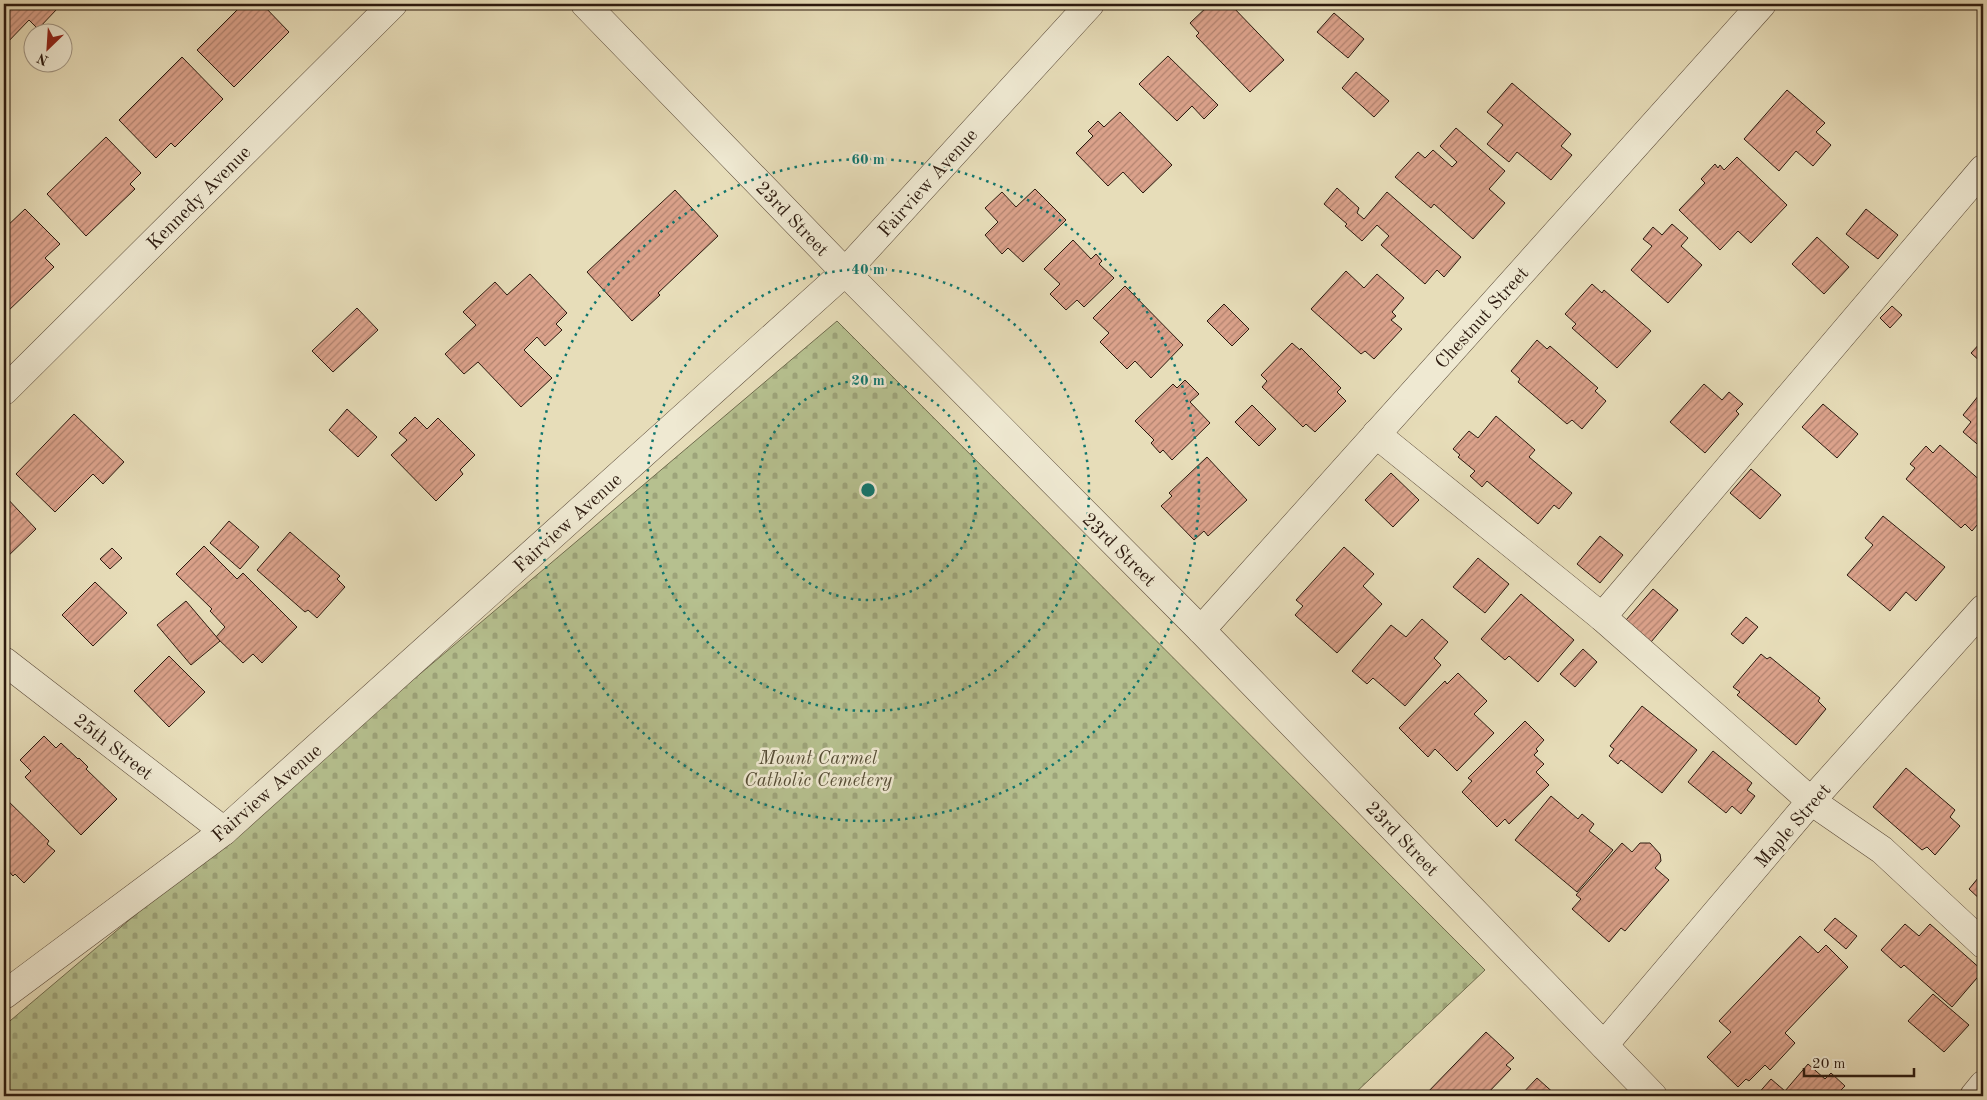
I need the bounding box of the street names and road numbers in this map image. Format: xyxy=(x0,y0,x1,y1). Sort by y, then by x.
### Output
street label: Fairview Avenue xyxy=(876,126,982,241)
street label: Kennedy Avenue xyxy=(144,143,255,254)
street label: 23rd Street xyxy=(751,179,831,261)
street label: Chestnut Street xyxy=(1432,264,1533,373)
street label: Fairview Avenue xyxy=(511,471,626,577)
street label: 23rd Street xyxy=(1078,510,1159,591)
street label: 25th Street xyxy=(69,711,156,785)
street label: Fairview Avenue xyxy=(209,741,326,846)
street label: Maple Street xyxy=(1752,781,1835,872)
street label: 23rd Street xyxy=(1361,799,1441,881)

